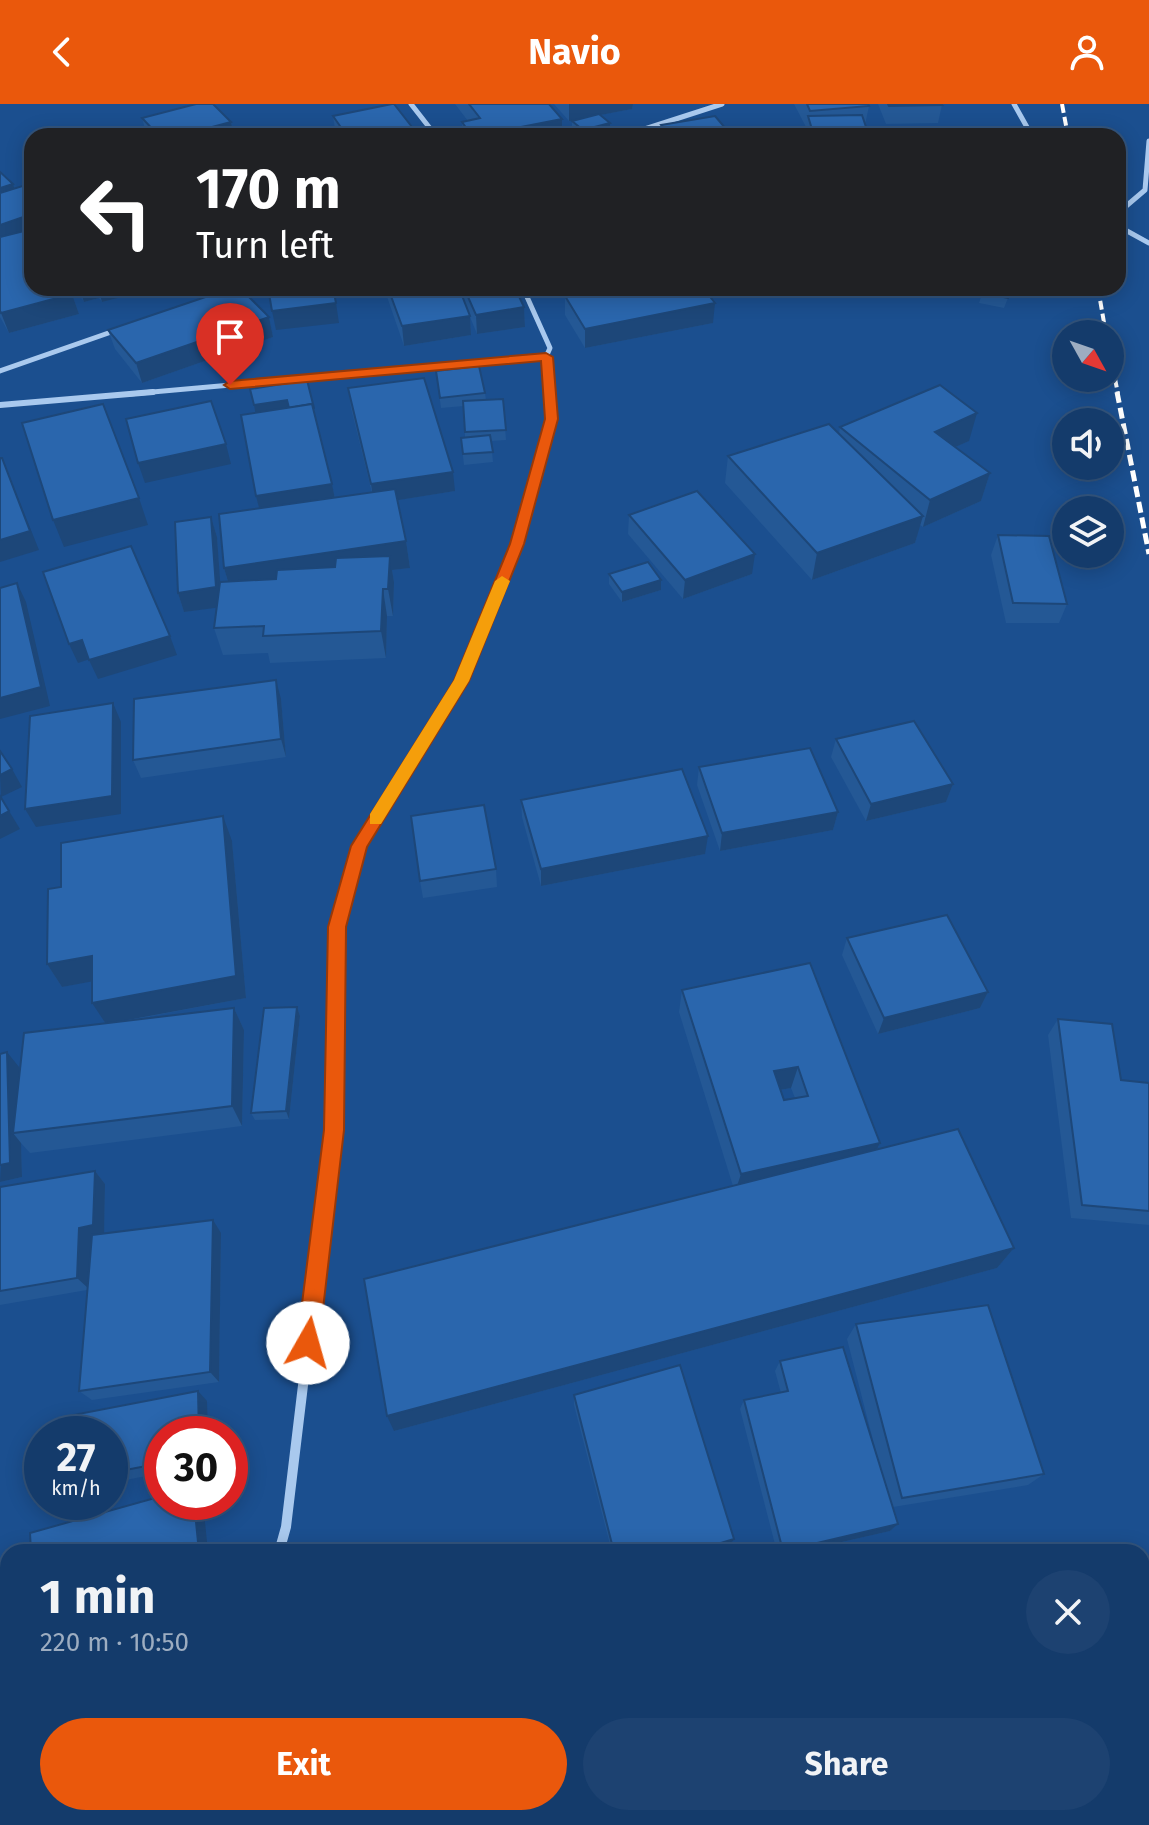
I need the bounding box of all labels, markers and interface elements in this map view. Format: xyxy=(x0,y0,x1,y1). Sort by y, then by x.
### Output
icon: back xyxy=(40,30,84,74)
text: Navio xyxy=(528,30,621,74)
icon: person xyxy=(1065,30,1109,74)
text: 170 m xyxy=(196,156,341,223)
icon: left xyxy=(64,160,168,264)
text: Turn left xyxy=(196,224,334,268)
pin xyxy=(196,303,264,385)
icon: arrive xyxy=(208,315,252,359)
north arrow xyxy=(1052,320,1124,392)
map controls xyxy=(1052,320,1124,568)
button: sound xyxy=(1052,408,1124,480)
button: layers xyxy=(1052,496,1124,568)
position arrow xyxy=(266,1301,350,1385)
speed limit sign: 30 xyxy=(144,1416,248,1520)
text: 27 xyxy=(57,1434,96,1482)
text: km/h xyxy=(51,1476,101,1500)
text: 1 min xyxy=(40,1568,155,1626)
button: close xyxy=(1026,1570,1110,1654)
text: 220 m · 10:50 xyxy=(40,1627,189,1658)
button: Exit xyxy=(40,1718,567,1810)
button: Share xyxy=(583,1718,1110,1810)

